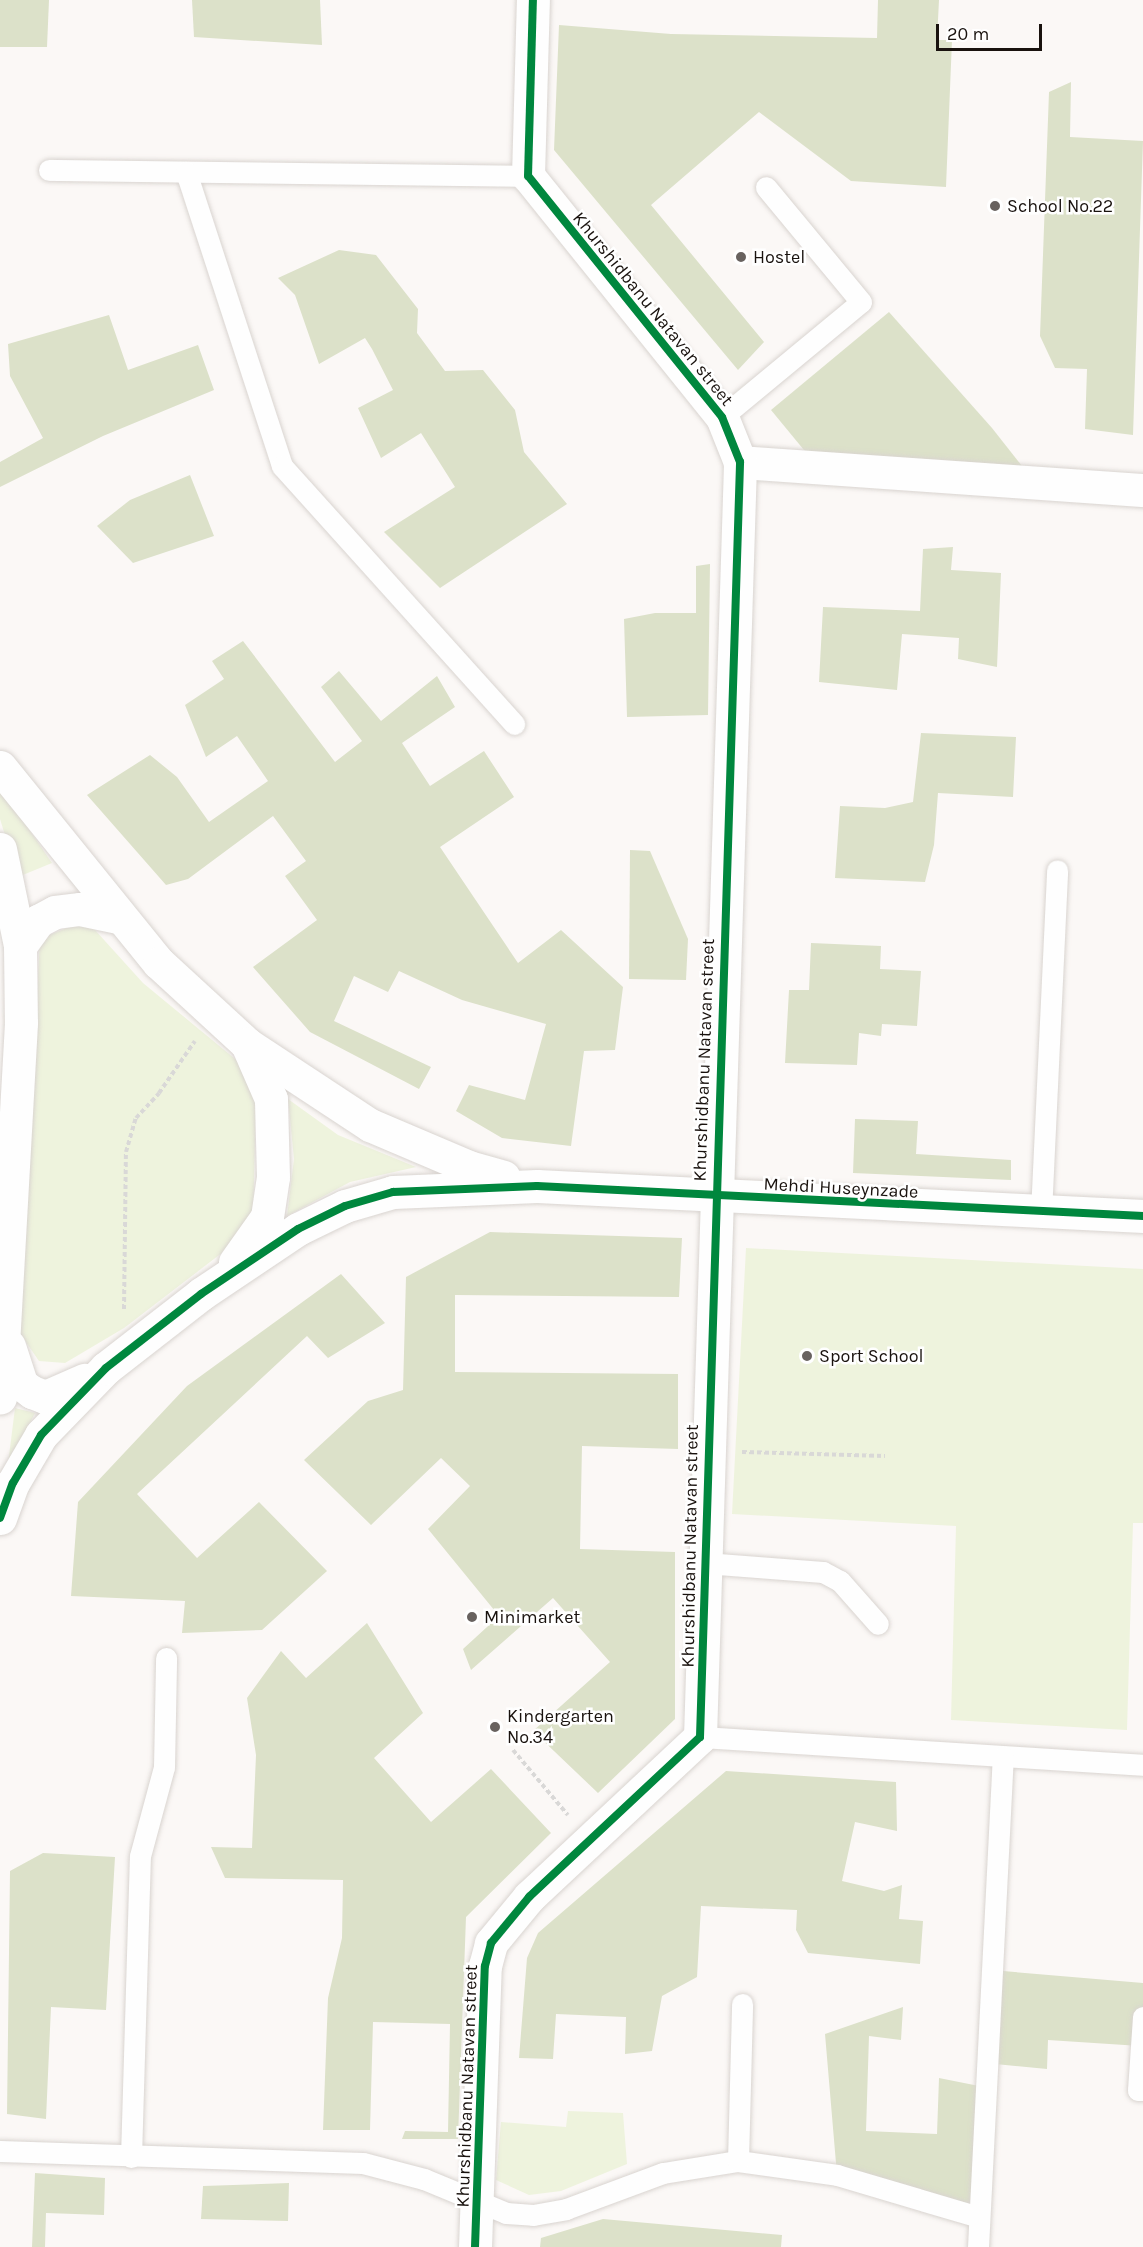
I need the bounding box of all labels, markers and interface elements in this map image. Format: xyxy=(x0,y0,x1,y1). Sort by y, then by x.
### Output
scale bar xyxy=(939,12,1046,50)
text: 20 m xyxy=(947,23,989,45)
place label: School No.22 xyxy=(1007,195,1113,217)
marker: School No.22 xyxy=(988,199,1002,213)
street label: Khurshidbanu Natavan street xyxy=(568,208,738,410)
place label: Hostel xyxy=(753,246,805,268)
marker: Hostel xyxy=(734,250,748,264)
street label: Khurshidbanu Natavan street xyxy=(689,938,719,1182)
street label: Mehdi Huseynzade xyxy=(763,1173,919,1203)
place label: Sport School xyxy=(819,1345,924,1367)
marker: Sport School xyxy=(800,1349,814,1363)
street label: Khurshidbanu Natavan street xyxy=(677,1424,703,1668)
place label: Minimarket xyxy=(484,1606,580,1628)
marker: Minimarket xyxy=(465,1610,479,1624)
place label: Kindergarten No.34 xyxy=(507,1706,614,1748)
marker: Kindergarten No.34 xyxy=(488,1720,502,1734)
street label: Khurshidbanu Natavan street xyxy=(452,1964,482,2208)

